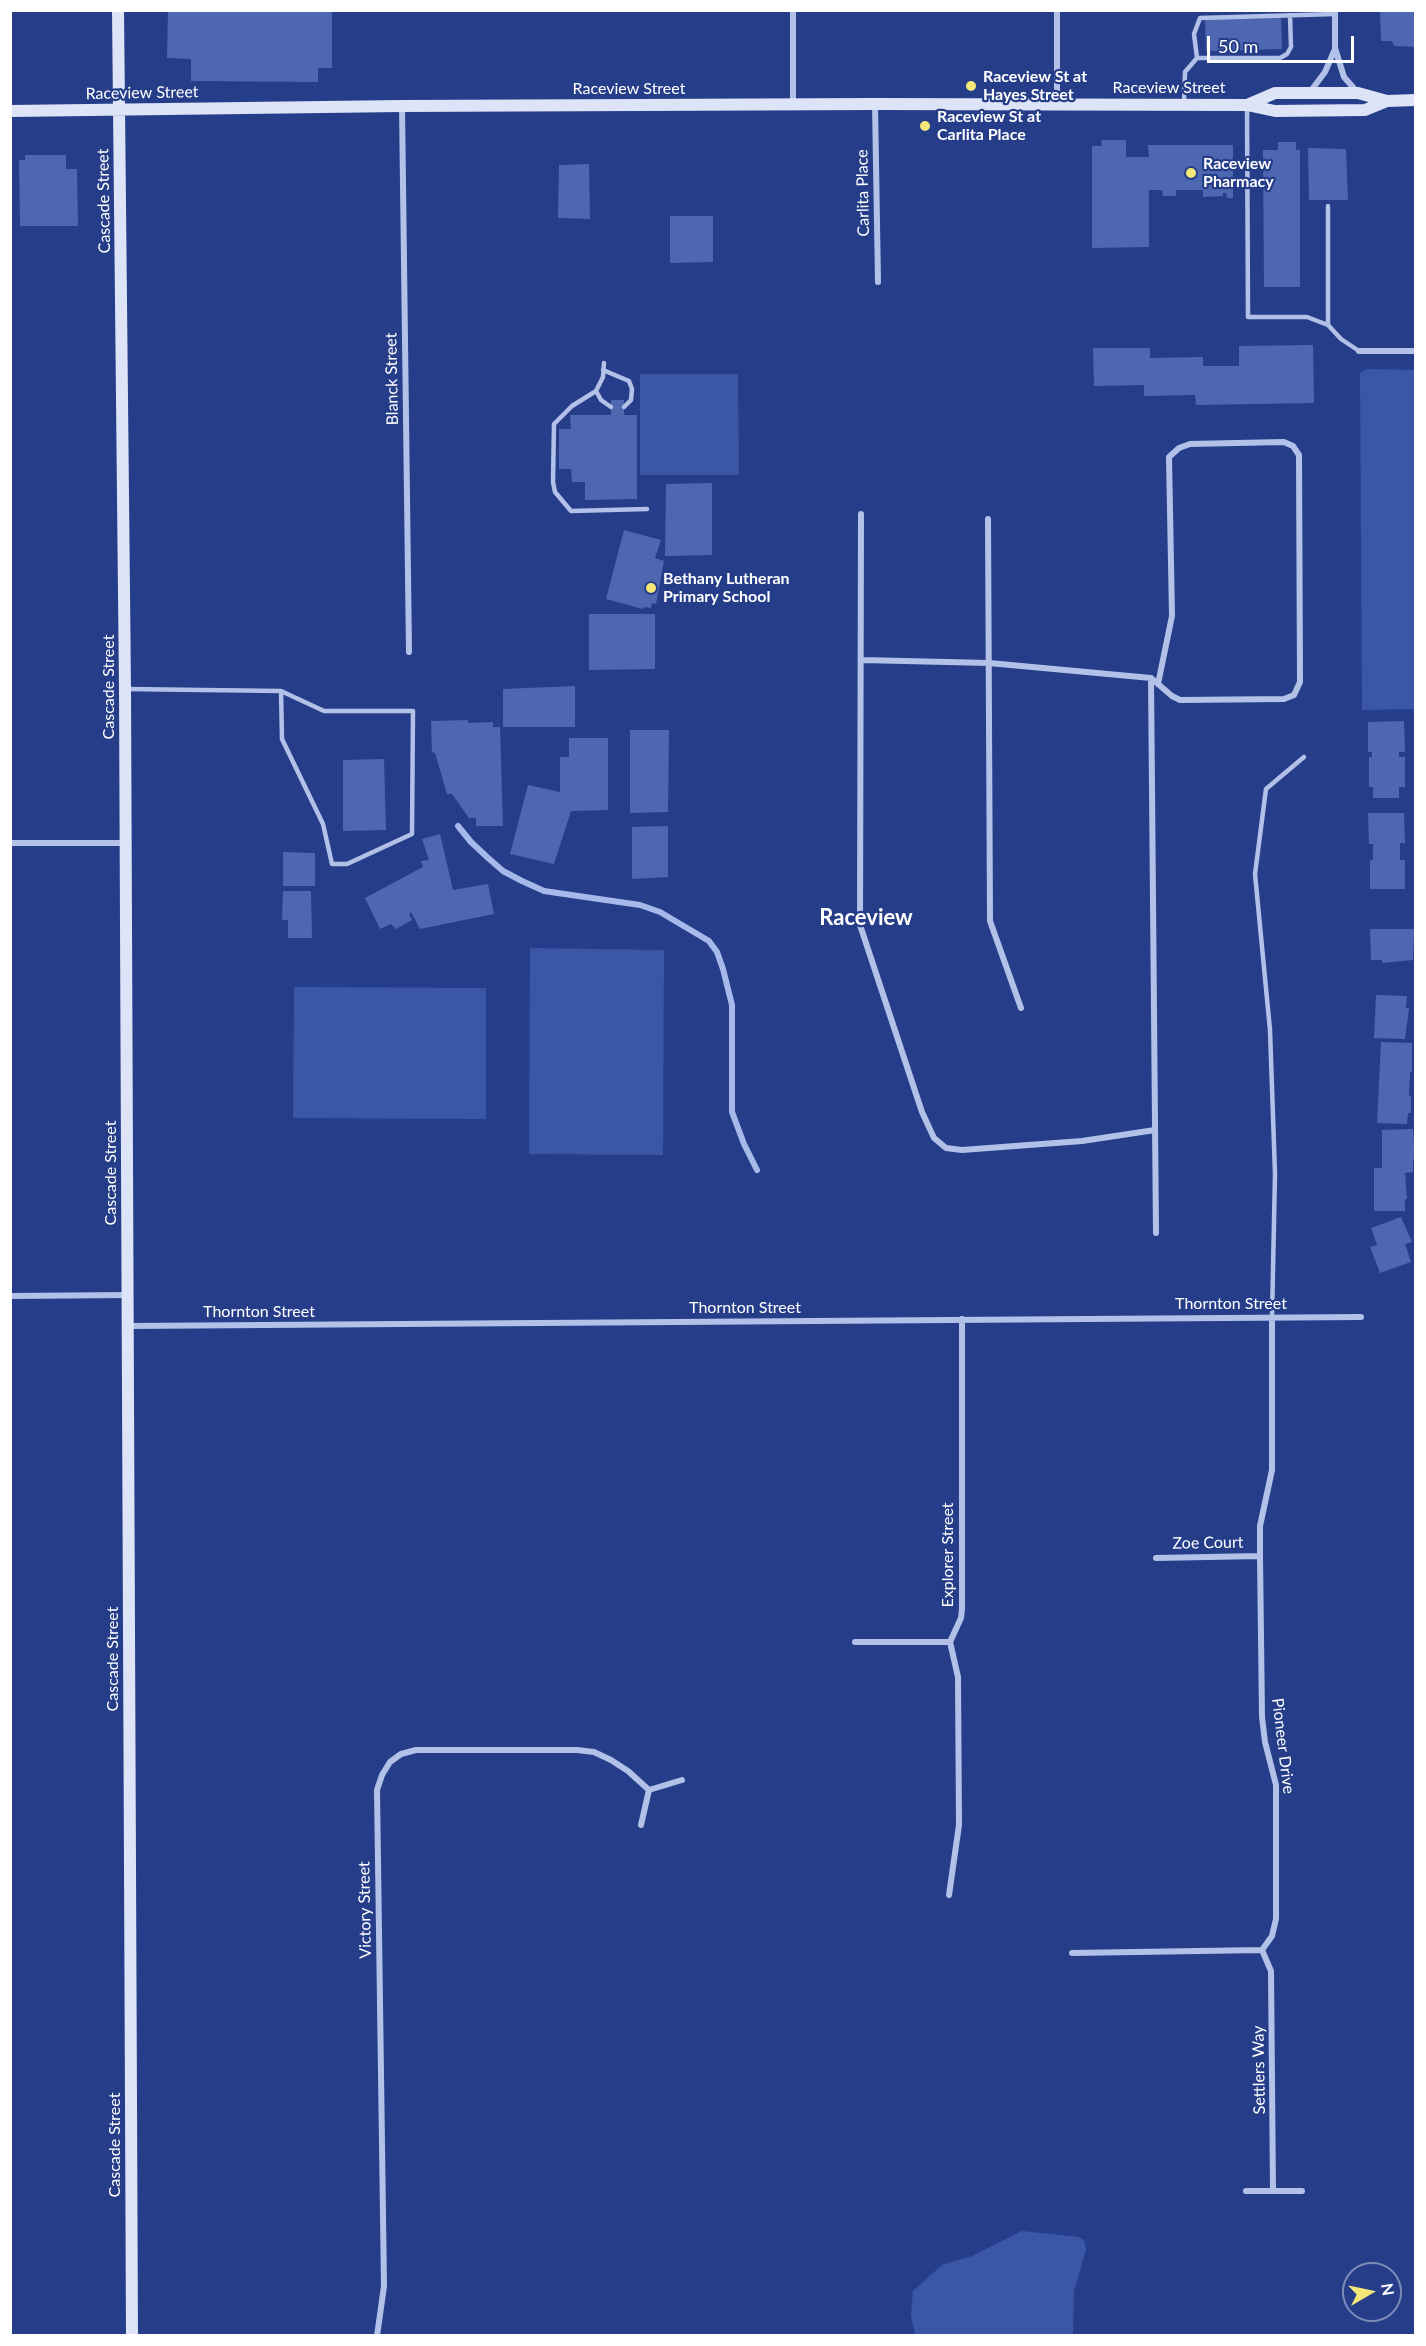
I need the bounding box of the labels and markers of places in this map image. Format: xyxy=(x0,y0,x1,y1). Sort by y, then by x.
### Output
place label: Raceview St at Hayes Street xyxy=(983,67,1087,105)
marker: Raceview St at Hayes Street xyxy=(964,79,978,93)
place label: Raceview St at Carlita Place xyxy=(937,107,1041,145)
marker: Raceview St at Carlita Place xyxy=(918,119,932,133)
place label: Raceview Pharmacy xyxy=(1203,154,1274,192)
marker: Raceview Pharmacy xyxy=(1184,166,1198,180)
place label: Bethany Lutheran Primary School xyxy=(663,569,790,607)
marker: Bethany Lutheran Primary School xyxy=(644,581,658,595)

